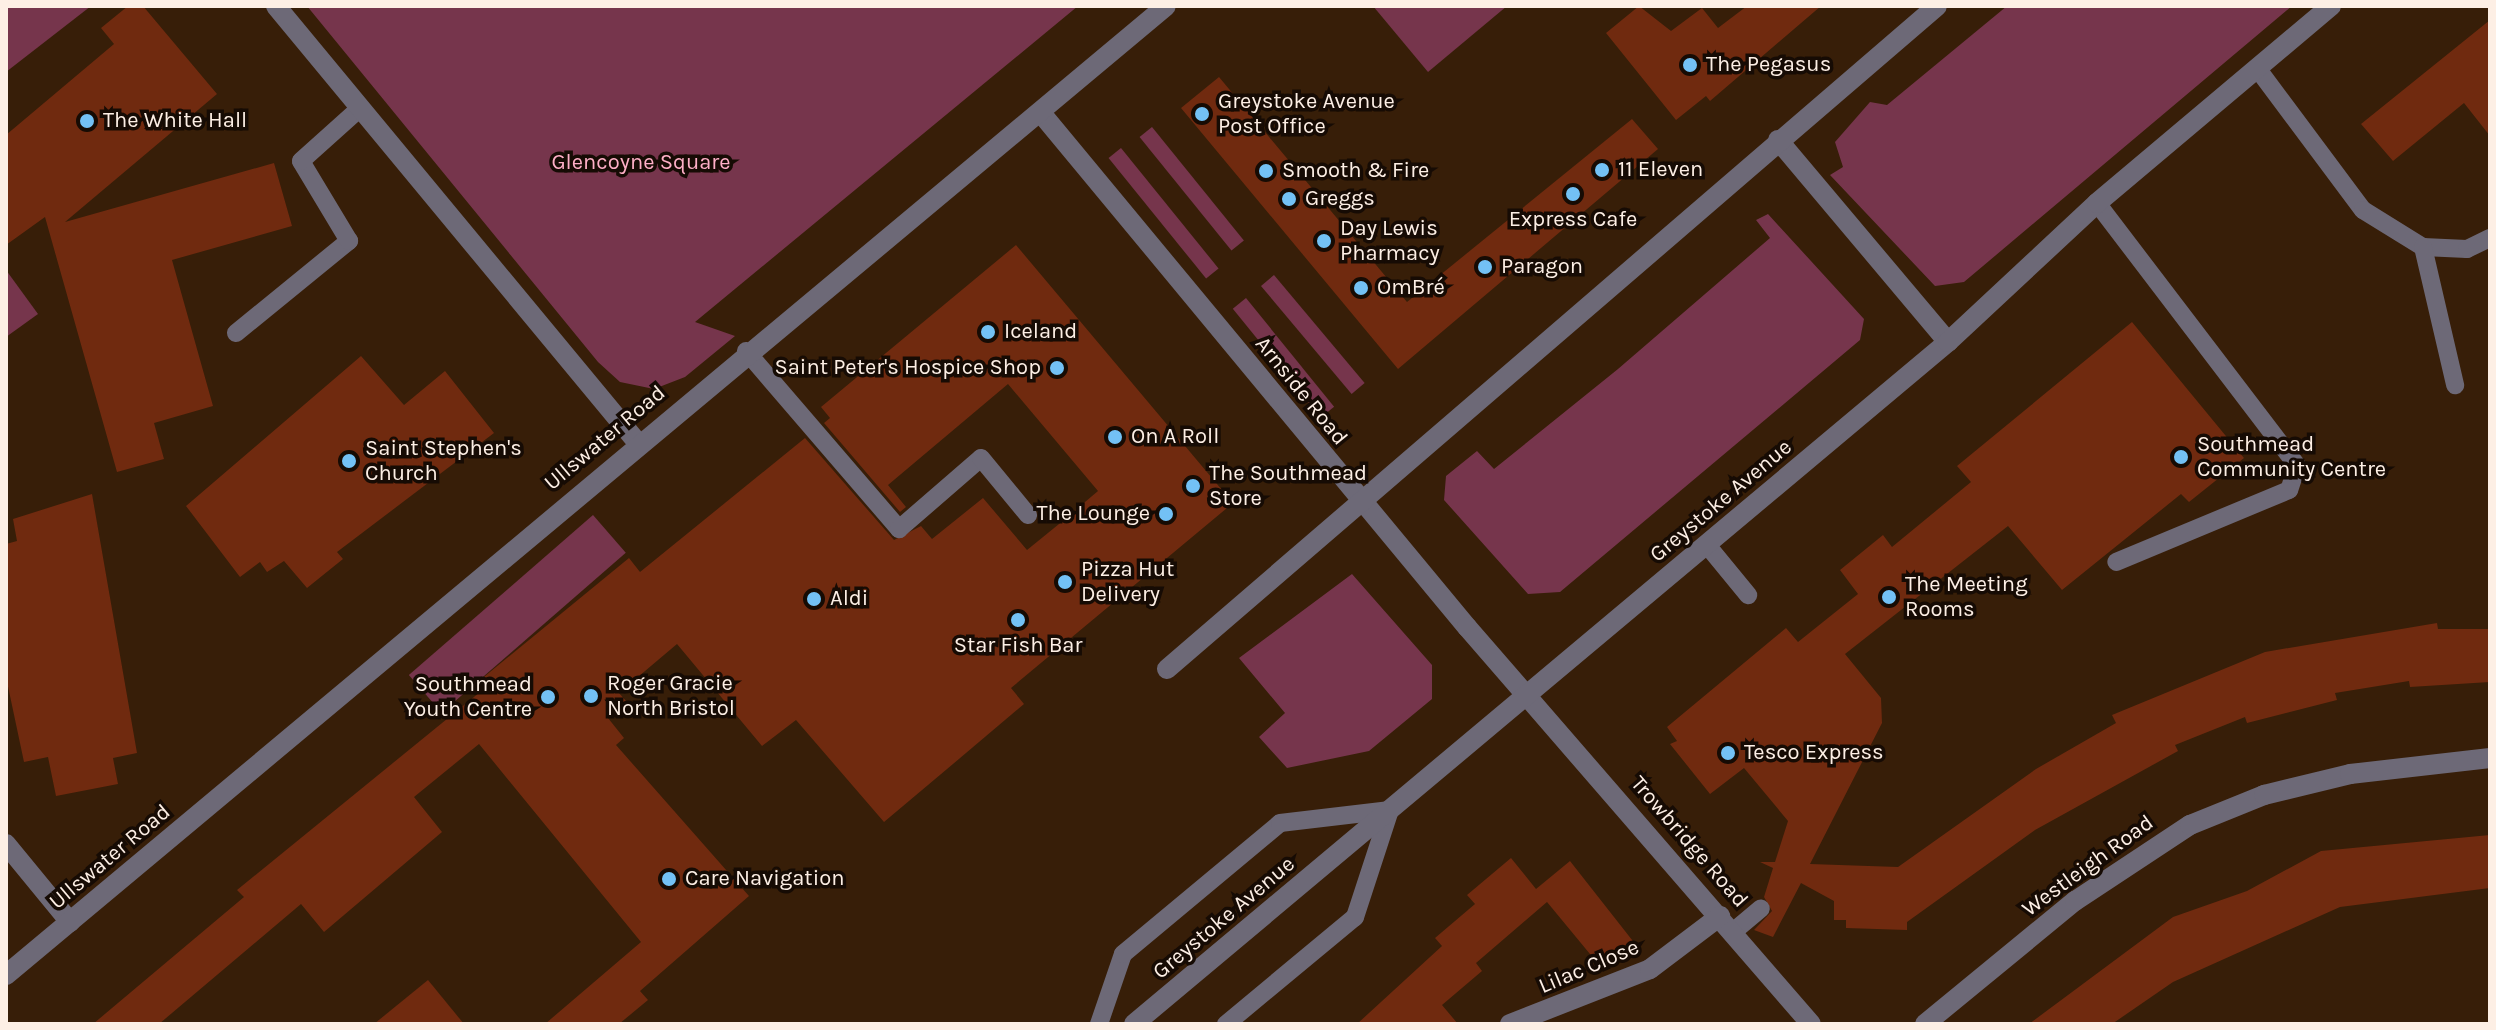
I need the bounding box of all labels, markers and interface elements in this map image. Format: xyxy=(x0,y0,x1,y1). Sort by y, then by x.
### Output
place label: The Pegasus xyxy=(1706,52,1831,78)
marker: The Pegasus xyxy=(1681,56,1699,74)
place label: Greystoke Avenue Post Office xyxy=(1218,88,1395,140)
marker: Greystoke Avenue Post Office xyxy=(1193,105,1211,123)
place label: The White Hall xyxy=(103,108,247,134)
marker: The White Hall xyxy=(78,112,96,130)
park label: Glencoyne Square xyxy=(551,150,731,176)
place label: 11 Eleven xyxy=(1618,157,1703,183)
place label: Smooth & Fire xyxy=(1282,158,1429,184)
marker: 11 Eleven xyxy=(1593,161,1611,179)
marker: Smooth & Fire xyxy=(1257,162,1275,180)
marker: Express Cafe xyxy=(1564,185,1582,203)
place label: Greggs xyxy=(1305,186,1375,212)
marker: Greggs xyxy=(1280,190,1298,208)
place label: Express Cafe xyxy=(1509,207,1637,233)
place label: Day Lewis Pharmacy xyxy=(1340,215,1440,266)
marker: Day Lewis Pharmacy xyxy=(1315,232,1333,250)
place label: Paragon xyxy=(1501,254,1583,280)
marker: Paragon xyxy=(1476,258,1494,276)
place label: OmBré xyxy=(1377,275,1445,301)
marker: OmBré xyxy=(1352,279,1370,297)
place label: Iceland xyxy=(1004,319,1077,345)
marker: Iceland xyxy=(979,323,997,341)
street label: Arnside Road xyxy=(1249,331,1353,451)
place label: Saint Peter's Hospice Shop xyxy=(774,355,1041,381)
marker: Saint Peter's Hospice Shop xyxy=(1048,359,1066,377)
street label: Ullswater Road xyxy=(539,380,671,496)
place label: On A Roll xyxy=(1131,424,1219,450)
marker: On A Roll xyxy=(1106,428,1124,446)
place label: Southmead Community Centre xyxy=(2197,431,2386,482)
street label: Greystoke Avenue xyxy=(1645,434,1797,568)
place label: Saint Stephen's Church xyxy=(365,435,522,486)
marker: Southmead Community Centre xyxy=(2172,448,2190,466)
marker: Saint Stephen's Church xyxy=(340,452,358,470)
place label: The Southmead Store xyxy=(1209,460,1367,512)
marker: The Southmead Store xyxy=(1184,477,1202,495)
place label: The Lounge xyxy=(1037,501,1150,527)
marker: The Lounge xyxy=(1157,505,1175,523)
place label: Pizza Hut Delivery xyxy=(1081,556,1174,608)
place label: The Meeting Rooms xyxy=(1905,571,2028,622)
marker: Pizza Hut Delivery xyxy=(1056,573,1074,591)
place label: Aldi xyxy=(830,586,868,612)
marker: The Meeting Rooms xyxy=(1880,588,1898,606)
marker: Aldi xyxy=(805,590,823,608)
marker: Star Fish Bar xyxy=(1009,611,1027,629)
place label: Star Fish Bar xyxy=(954,633,1082,659)
place label: Roger Gracie North Bristol xyxy=(607,670,735,722)
place label: Southmead Youth Centre xyxy=(404,671,532,722)
marker: Roger Gracie North Bristol xyxy=(582,687,600,705)
marker: Southmead Youth Centre xyxy=(539,688,557,706)
place label: Tesco Express xyxy=(1744,740,1884,766)
marker: Tesco Express xyxy=(1719,744,1737,762)
street label: Trowbridge Road xyxy=(1625,771,1753,913)
street label: Ullswater Road xyxy=(44,799,176,915)
street label: Westleigh Road xyxy=(2017,810,2159,922)
street label: Greystoke Avenue xyxy=(1148,851,1300,985)
place label: Care Navigation xyxy=(685,866,844,892)
marker: Care Navigation xyxy=(660,870,678,888)
street label: Lilac Close xyxy=(1535,934,1643,1000)

